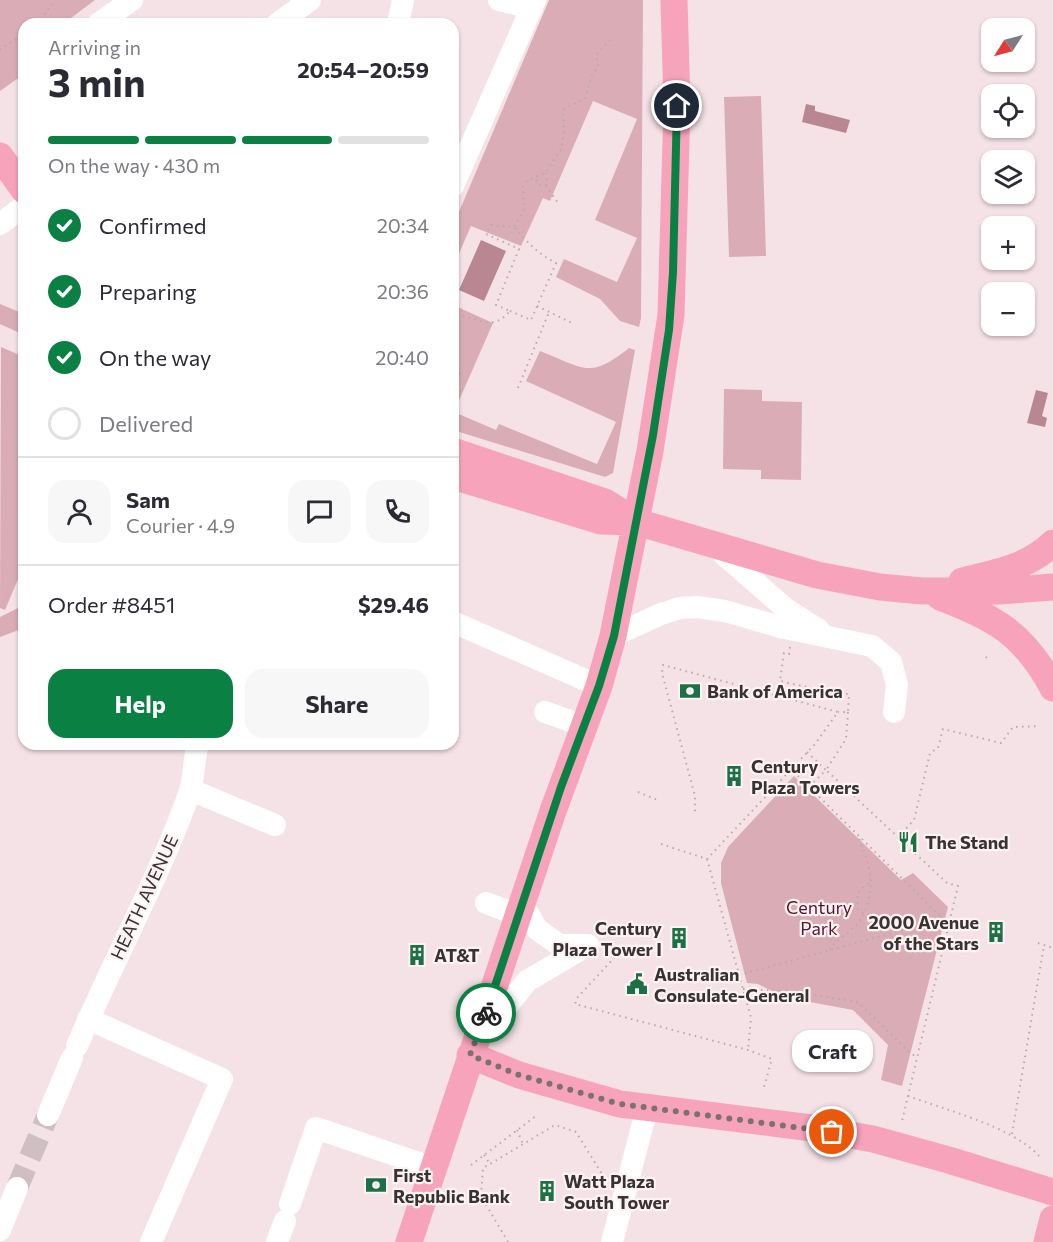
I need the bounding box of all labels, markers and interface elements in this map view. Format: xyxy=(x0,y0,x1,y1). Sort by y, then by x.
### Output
north arrow xyxy=(981,18,1035,72)
map controls xyxy=(981,18,1035,336)
text: Arriving in xyxy=(48,35,141,59)
text: 20:54–20:59 xyxy=(297,56,429,83)
text: 3 min xyxy=(48,57,146,105)
pin xyxy=(651,80,702,131)
button: locate xyxy=(981,84,1035,138)
icon: home xyxy=(660,89,693,122)
button: layers xyxy=(981,150,1035,204)
text: On the way · 430 m xyxy=(48,153,220,177)
icon: check xyxy=(48,209,81,242)
text: Confirmed xyxy=(99,212,206,239)
text: 20:34 xyxy=(377,213,429,237)
button: + xyxy=(981,216,1035,270)
icon: check xyxy=(48,275,81,308)
text: Preparing xyxy=(99,278,196,305)
text: 20:36 xyxy=(377,279,429,303)
button: − xyxy=(981,282,1035,336)
icon: check xyxy=(48,341,81,374)
text: On the way xyxy=(99,344,211,371)
text: 20:40 xyxy=(375,345,429,369)
text: Delivered xyxy=(99,410,193,437)
button: person xyxy=(48,480,111,543)
button: chat xyxy=(288,480,351,543)
button: phone xyxy=(366,480,429,543)
text: Sam xyxy=(126,486,170,513)
text: Courier · 4.9 xyxy=(126,513,235,537)
text: Order #8451 xyxy=(48,591,175,618)
text: $29.46 xyxy=(358,591,429,618)
button: Help xyxy=(48,669,233,738)
button: Share xyxy=(245,669,429,738)
bank icon: Bank of America xyxy=(678,679,702,703)
place label: Bank of America xyxy=(707,680,843,702)
place label: Century Plaza Towers xyxy=(751,755,860,798)
building icon: Century Plaza Towers xyxy=(722,764,746,788)
restaurant icon: The Stand xyxy=(896,830,920,854)
street label: HEATH AVENUE xyxy=(105,831,183,963)
place label: The Stand xyxy=(925,831,1009,853)
park label: Century Park xyxy=(786,896,852,939)
place label: 2000 Avenue of the Stars xyxy=(868,911,979,954)
place label: Century Plaza Tower I xyxy=(552,917,662,960)
building icon: 2000 Avenue of the Stars xyxy=(984,920,1008,944)
building icon: Century Plaza Tower I xyxy=(667,926,691,950)
building icon: AT&T xyxy=(405,943,429,967)
place label: AT&T xyxy=(434,944,480,966)
place label: Australian Consulate-General xyxy=(654,963,809,1006)
public building icon: Australian Consulate-General xyxy=(625,972,649,996)
courier xyxy=(456,983,516,1043)
icon: bike xyxy=(470,997,503,1030)
callout: Craft xyxy=(792,1030,872,1072)
text: Craft xyxy=(808,1039,857,1063)
pin xyxy=(806,1106,857,1157)
icon: bag xyxy=(815,1115,848,1148)
place label: First Republic Bank xyxy=(393,1164,511,1207)
place label: Watt Plaza South Tower xyxy=(564,1170,670,1213)
bank icon: First Republic Bank xyxy=(364,1173,388,1197)
building icon: Watt Plaza South Tower xyxy=(535,1179,559,1203)

